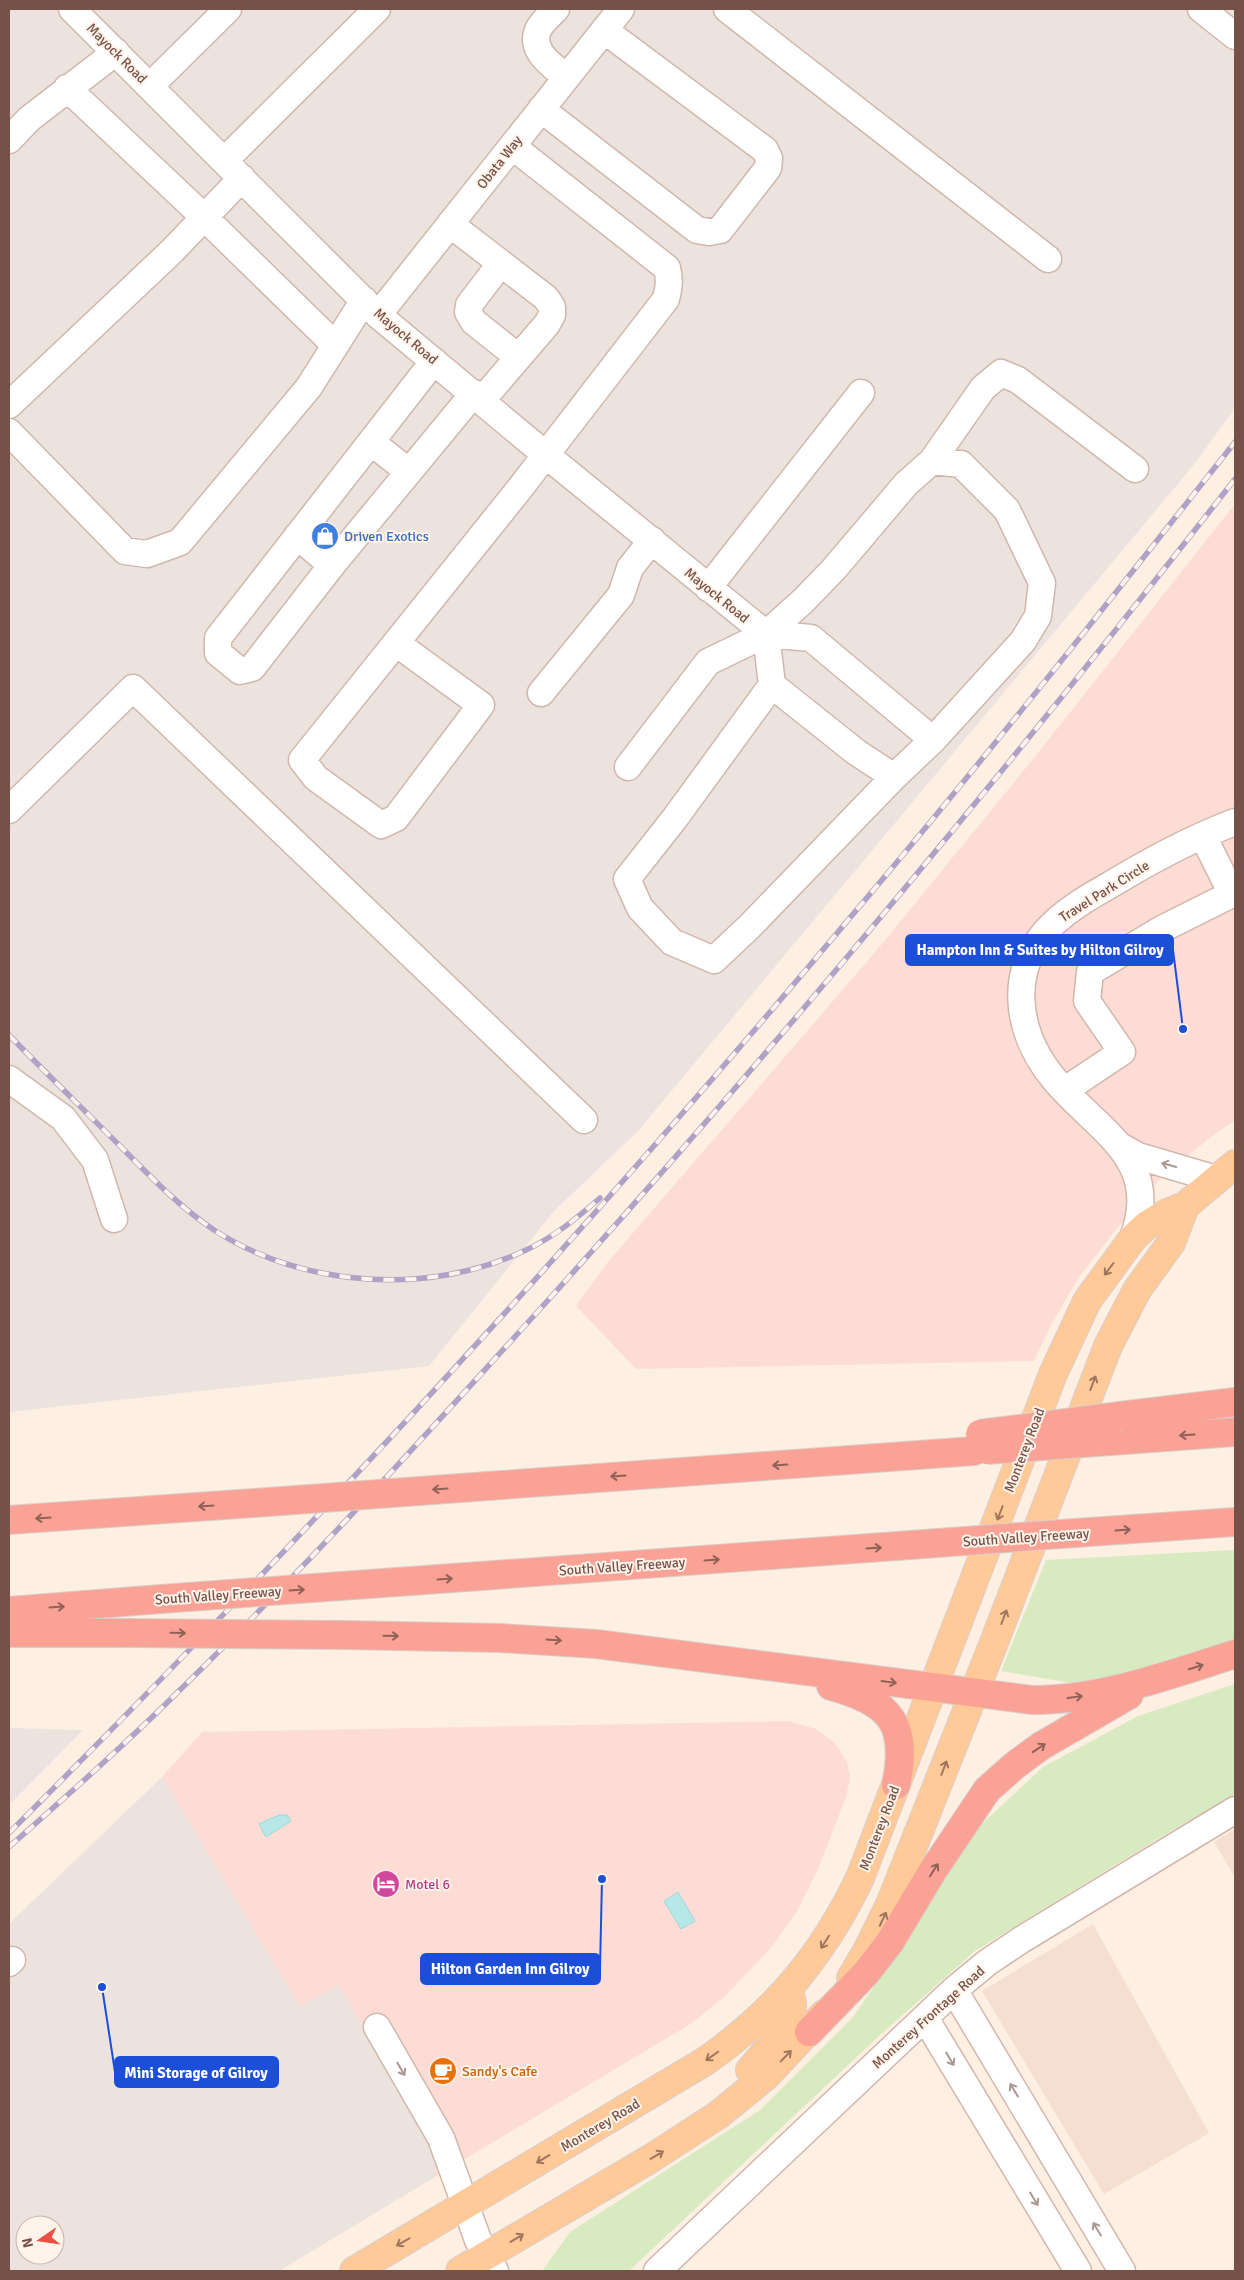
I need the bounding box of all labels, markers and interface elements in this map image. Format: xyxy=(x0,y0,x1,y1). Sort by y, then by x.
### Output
street label: Mayock Road xyxy=(83,20,150,87)
street label: Obata Way xyxy=(473,132,526,193)
street label: Mayock Road xyxy=(370,305,441,368)
shop icon: Driven Exotics xyxy=(310,521,340,551)
place label: Driven Exotics xyxy=(344,528,429,545)
street label: Mayock Road xyxy=(681,564,753,627)
street label: Travel Park Circle xyxy=(1056,857,1153,926)
callout: Hampton Inn & Suites by Hilton Gilroy xyxy=(906,935,1173,965)
text: Hampton Inn & Suites by Hilton Gilroy xyxy=(916,941,1164,959)
one-way arrow xyxy=(1161,1160,1177,1169)
one-way arrow xyxy=(1104,1262,1114,1276)
one-way arrow xyxy=(1089,1376,1098,1391)
street label: Monterey Road xyxy=(1001,1405,1048,1495)
one-way arrow xyxy=(1179,1431,1195,1440)
one-way arrow xyxy=(772,1460,788,1469)
one-way arrow xyxy=(610,1472,626,1481)
one-way arrow xyxy=(432,1485,448,1494)
one-way arrow xyxy=(198,1502,214,1511)
one-way arrow xyxy=(995,1504,1004,1520)
one-way arrow xyxy=(36,1513,52,1523)
street label: South Valley Freeway xyxy=(962,1525,1090,1550)
one-way arrow xyxy=(1115,1525,1131,1534)
one-way arrow xyxy=(866,1543,882,1553)
street label: South Valley Freeway xyxy=(558,1554,686,1579)
one-way arrow xyxy=(704,1555,720,1564)
one-way arrow xyxy=(437,1574,453,1584)
street label: South Valley Freeway xyxy=(154,1583,282,1608)
one-way arrow xyxy=(289,1585,305,1594)
one-way arrow xyxy=(49,1603,65,1612)
one-way arrow xyxy=(999,1610,1009,1625)
one-way arrow xyxy=(170,1628,186,1638)
one-way arrow xyxy=(383,1631,399,1641)
one-way arrow xyxy=(545,1636,561,1645)
one-way arrow xyxy=(1187,1661,1203,1671)
one-way arrow xyxy=(880,1677,896,1687)
one-way arrow xyxy=(1066,1692,1082,1702)
one-way arrow xyxy=(1031,1743,1045,1753)
one-way arrow xyxy=(940,1761,949,1776)
street label: Monterey Road xyxy=(856,1783,903,1873)
one-way arrow xyxy=(929,1863,939,1877)
hotel icon: Motel 6 xyxy=(371,1869,401,1899)
place label: Motel 6 xyxy=(405,1876,450,1893)
one-way arrow xyxy=(879,1912,888,1927)
one-way arrow xyxy=(820,1934,830,1948)
callout: Hilton Garden Inn Gilroy xyxy=(421,1954,600,1984)
text: Hilton Garden Inn Gilroy xyxy=(431,1960,590,1978)
street label: Monterey Frontage Road xyxy=(869,1962,988,2072)
one-way arrow xyxy=(705,2051,719,2062)
one-way arrow xyxy=(779,2051,791,2063)
one-way arrow xyxy=(946,2052,956,2066)
cafe icon: Sandy's Cafe xyxy=(428,2056,458,2086)
callout: Mini Storage of Gilroy xyxy=(115,2057,278,2087)
one-way arrow xyxy=(397,2062,407,2076)
place label: Sandy's Cafe xyxy=(462,2063,538,2080)
text: Mini Storage of Gilroy xyxy=(124,2064,268,2082)
one-way arrow xyxy=(1008,2084,1018,2098)
street label: Monterey Road xyxy=(558,2095,643,2156)
one-way arrow xyxy=(649,2149,663,2159)
one-way arrow xyxy=(537,2155,551,2165)
one-way arrow xyxy=(1030,2191,1040,2205)
north arrow xyxy=(15,2215,65,2265)
one-way arrow xyxy=(1092,2223,1102,2237)
one-way arrow xyxy=(510,2232,524,2242)
text: N xyxy=(18,2236,37,2249)
one-way arrow xyxy=(397,2238,411,2248)

